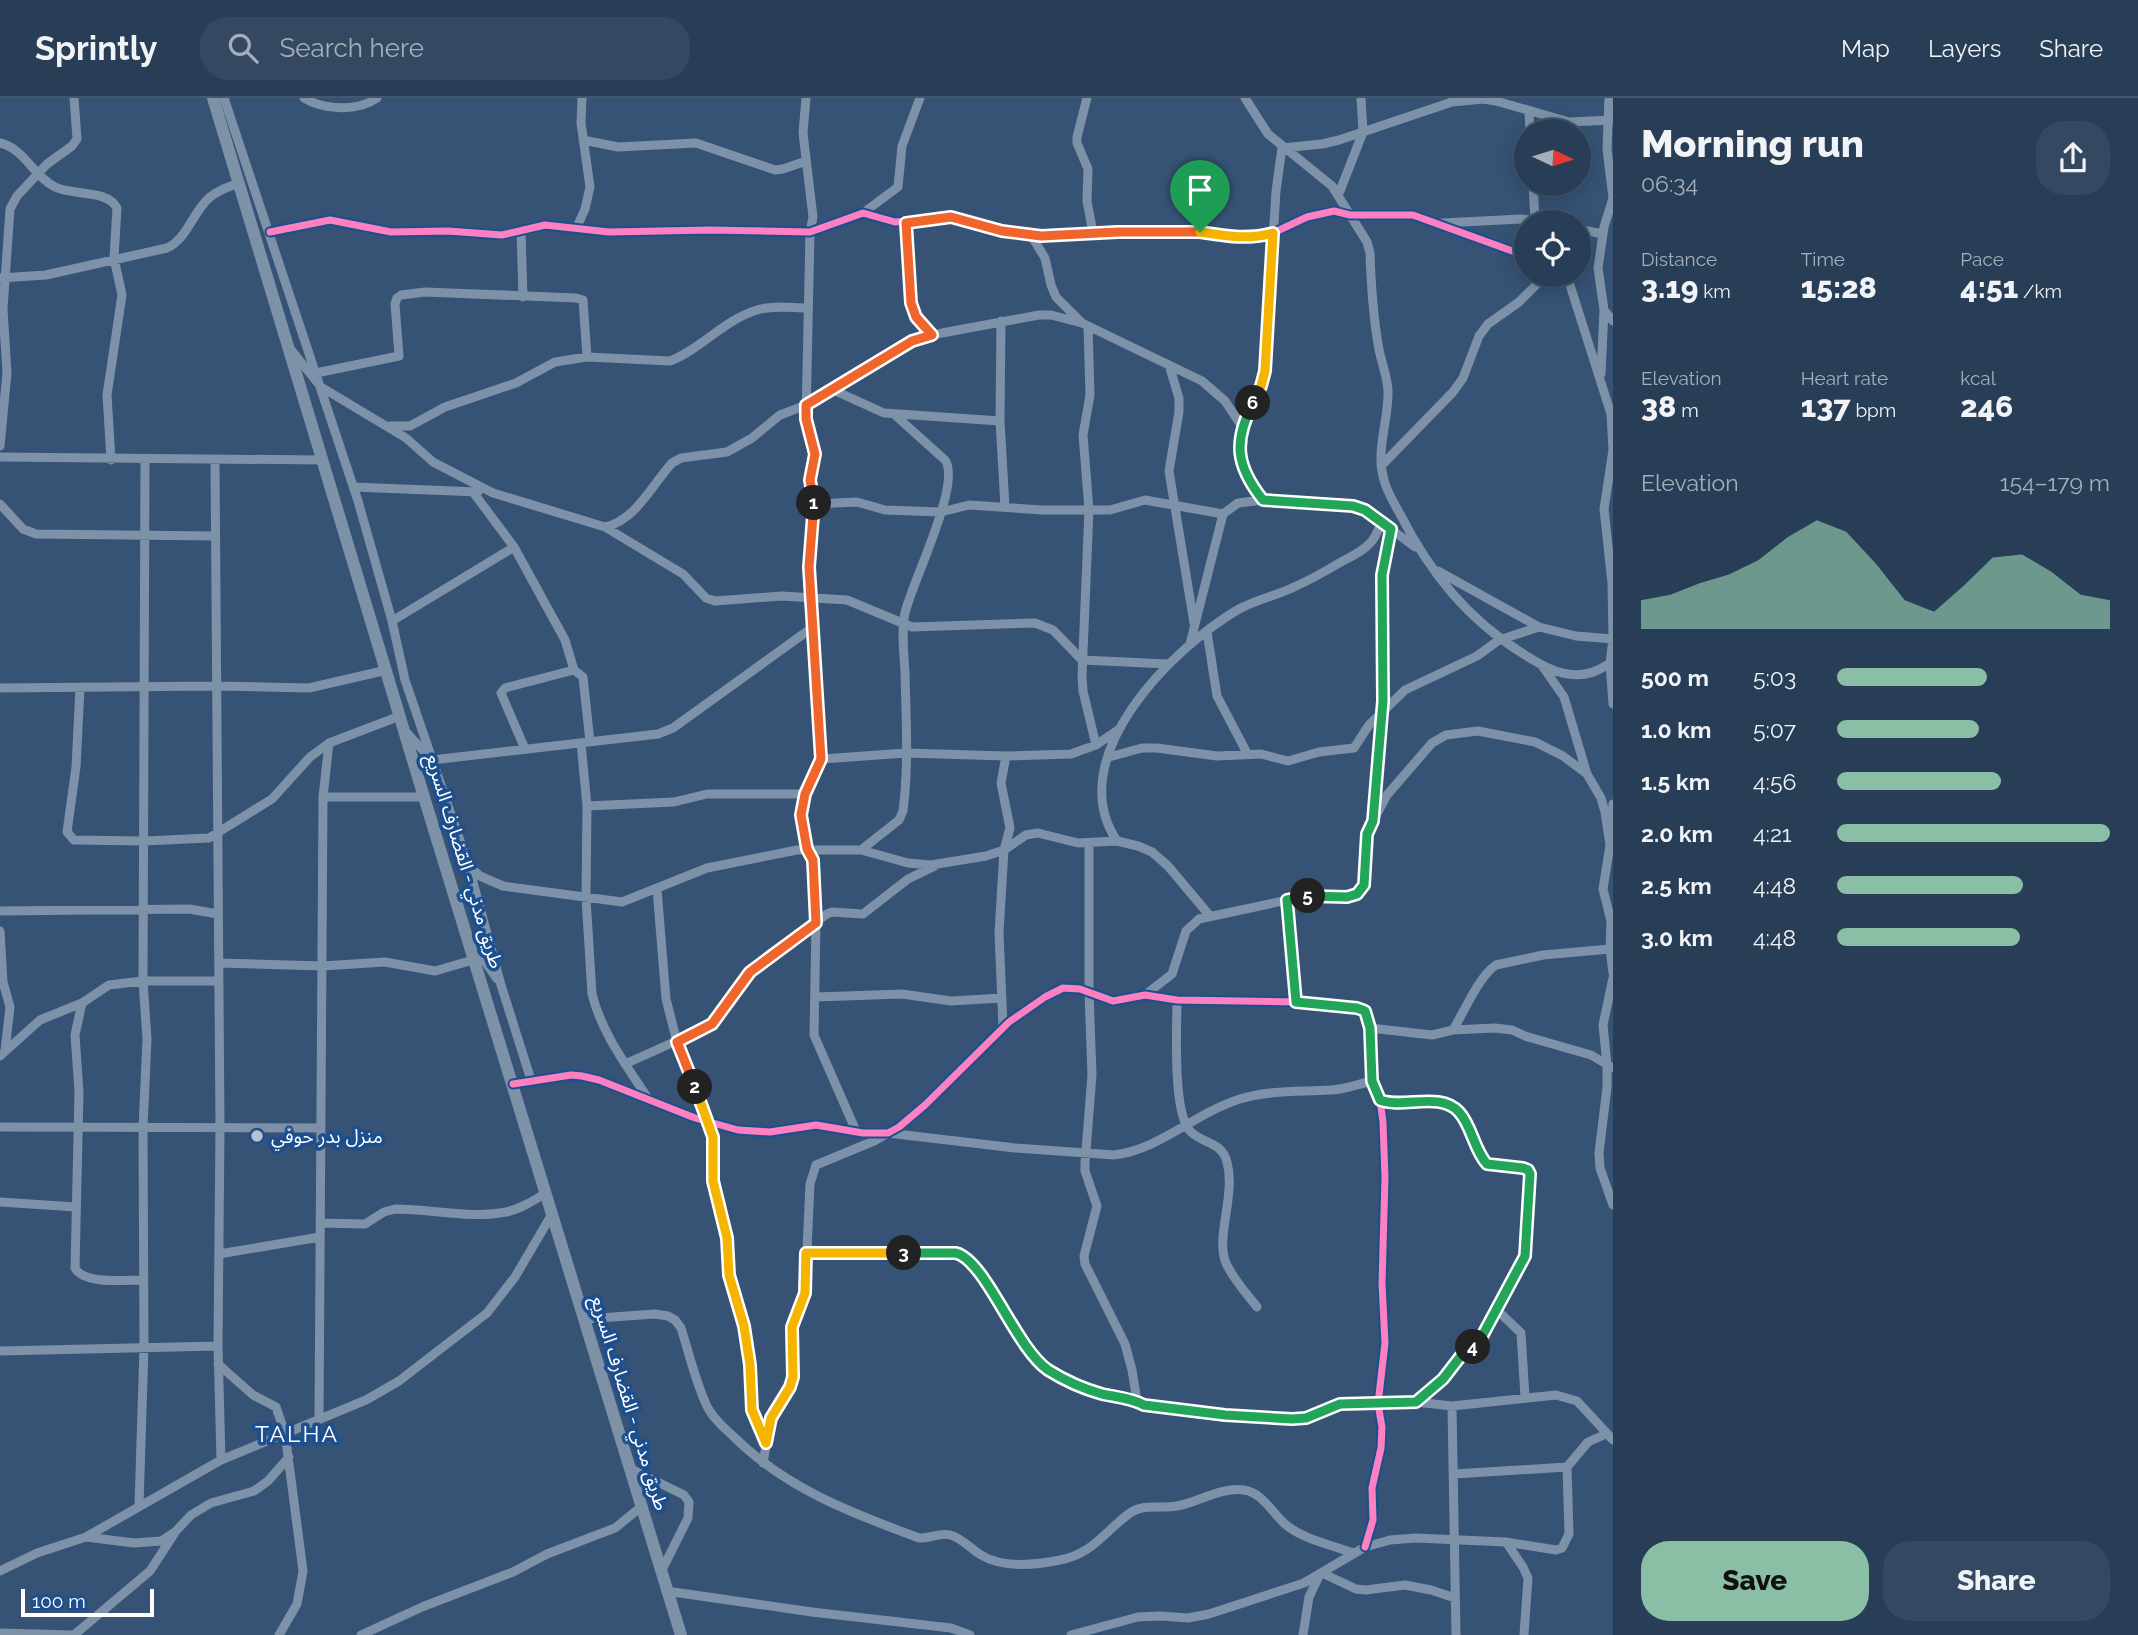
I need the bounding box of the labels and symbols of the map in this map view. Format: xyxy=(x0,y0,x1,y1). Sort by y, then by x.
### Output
north arrow xyxy=(1514,119,1591,196)
pin xyxy=(1170,160,1230,232)
pin: 6 xyxy=(1236,386,1270,420)
pin: 1 xyxy=(796,486,832,520)
street label: طريق مدني - القضارف السريع xyxy=(418,751,508,972)
pin: 5 xyxy=(1290,878,1326,914)
pin: 2 xyxy=(678,1070,712,1104)
place label: منزل بدر حوفي xyxy=(271,1125,383,1151)
marker: منزل بدر حوفي xyxy=(249,1128,265,1144)
pin: 3 xyxy=(886,1236,922,1270)
street label: طريق مدني - القضارف السريع xyxy=(583,1293,673,1514)
pin: 4 xyxy=(1456,1330,1490,1364)
district label: TALHA xyxy=(255,1420,339,1447)
scale bar xyxy=(21,1586,154,1618)

